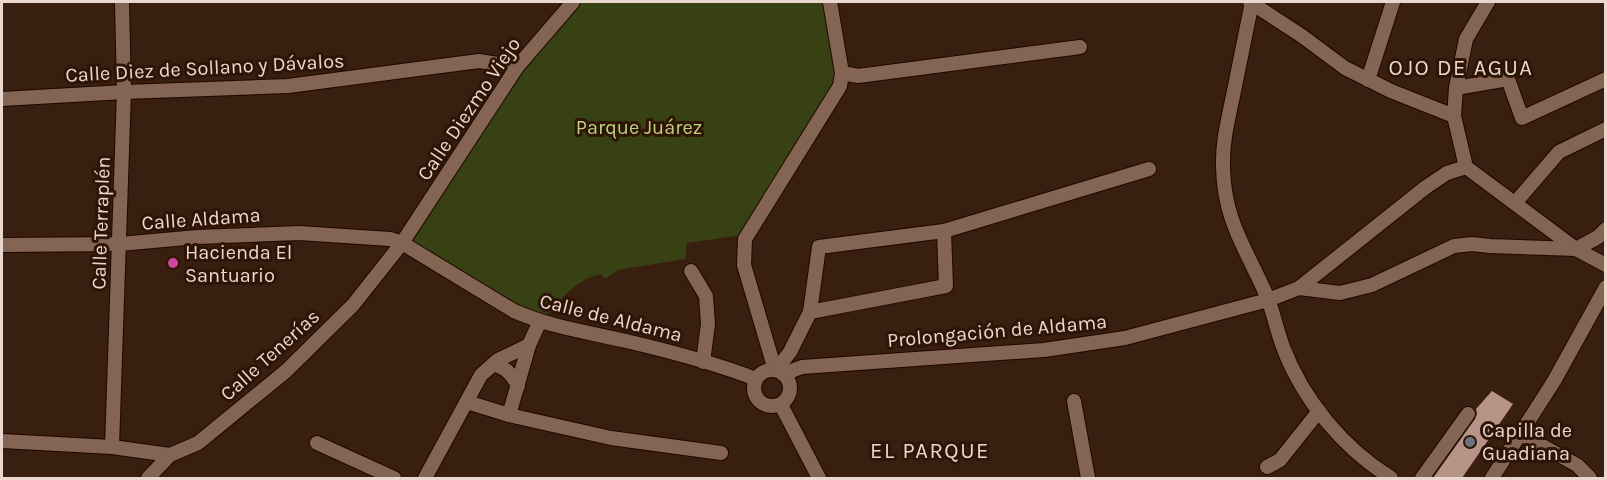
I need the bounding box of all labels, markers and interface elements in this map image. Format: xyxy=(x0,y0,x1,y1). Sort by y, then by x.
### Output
street label: Calle Diezmo Viejo xyxy=(413,33,525,185)
street label: Calle Diez de Sollano y Dávalos xyxy=(65,49,345,87)
district label: OJO DE AGUA xyxy=(1389,55,1533,81)
park label: Parque Juárez xyxy=(576,116,702,139)
street label: Calle Terraplén xyxy=(87,156,115,290)
street label: Calle Aldama xyxy=(141,203,261,235)
place label: Hacienda El Santuario xyxy=(185,241,292,287)
marker: Hacienda El Santuario xyxy=(166,256,180,270)
street label: Calle de Aldama xyxy=(537,289,685,347)
street label: Calle Tenerías xyxy=(216,305,324,405)
street label: Prolongación de Aldama xyxy=(886,310,1108,352)
place label: Capilla de Guadiana xyxy=(1482,419,1572,465)
marker: Capilla de Guadiana xyxy=(1463,435,1477,449)
district label: EL PARQUE xyxy=(870,438,990,464)

